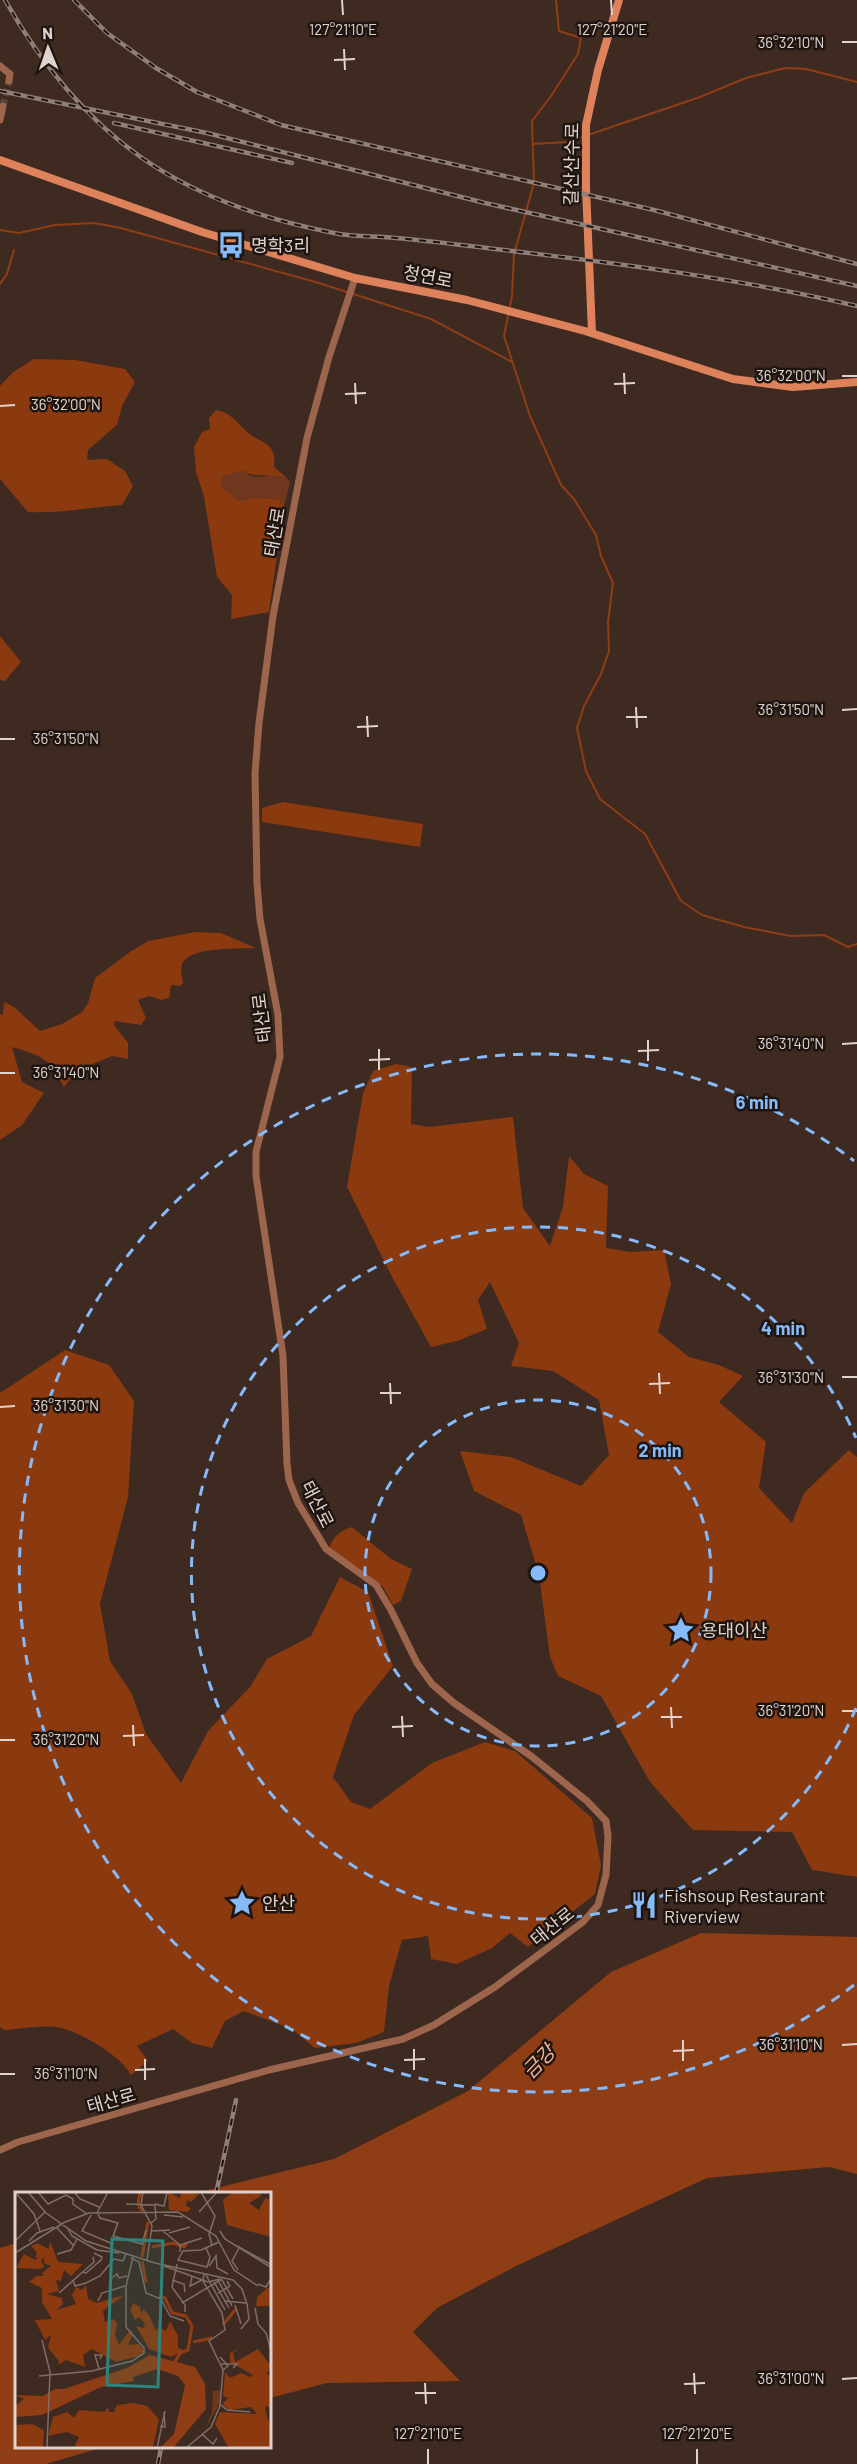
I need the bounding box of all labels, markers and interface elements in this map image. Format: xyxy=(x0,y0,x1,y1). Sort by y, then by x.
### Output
north arrow xyxy=(18,18,78,78)
text: 127°21'10"E xyxy=(309,20,377,38)
text: 127°21'20"E xyxy=(577,20,647,38)
text: N xyxy=(42,23,53,42)
text: 36°32'10"N xyxy=(758,33,824,51)
street label: 갈산산수로 xyxy=(559,122,583,206)
bus stop icon: 명학3리 xyxy=(216,230,246,260)
place label: 명학3리 xyxy=(251,234,310,256)
street label: 청연로 xyxy=(402,260,454,292)
text: 36°32'00"N xyxy=(756,366,826,384)
text: 36°32'00"N xyxy=(31,395,101,413)
street label: 태산로 xyxy=(259,506,289,558)
text: 36°31'50"N xyxy=(758,700,824,718)
text: 36°31'50"N xyxy=(33,729,99,747)
street label: 태산로 xyxy=(247,992,275,1044)
text: 36°31'40"N xyxy=(758,1034,824,1052)
text: 36°31'40"N xyxy=(33,1063,99,1081)
text: 6 min xyxy=(736,1091,778,1113)
text: 4 min xyxy=(761,1317,805,1339)
text: 36°31'30"N xyxy=(758,1368,824,1386)
text: 36°31'30"N xyxy=(33,1396,99,1414)
text: 2 min xyxy=(638,1439,682,1461)
street label: 태산로 xyxy=(297,1477,339,1531)
centre of rings xyxy=(528,1563,548,1583)
place icon: 용대이산 xyxy=(666,1615,696,1645)
place label: 용대이산 xyxy=(701,1619,767,1641)
text: 36°31'20"N xyxy=(758,1701,824,1719)
text: 36°31'20"N xyxy=(33,1730,99,1748)
place label: Fishsoup Restaurant Riverview xyxy=(664,1884,825,1927)
place icon: 안산 xyxy=(227,1888,257,1918)
restaurant icon: Fishsoup Restaurant Riverview xyxy=(629,1890,659,1920)
place label: 안산 xyxy=(262,1892,295,1914)
street label: 태산로 xyxy=(526,1902,578,1950)
text: 36°31'10"N xyxy=(759,2035,823,2053)
water label: 금강 xyxy=(517,2038,561,2083)
text: 36°31'10"N xyxy=(34,2064,98,2082)
street label: 태산로 xyxy=(84,2083,138,2117)
inset map xyxy=(15,2192,272,2449)
text: 36°31'00"N xyxy=(757,2369,825,2387)
text: 127°21'10"E xyxy=(394,2424,462,2442)
text: 127°21'20"E xyxy=(662,2424,732,2442)

